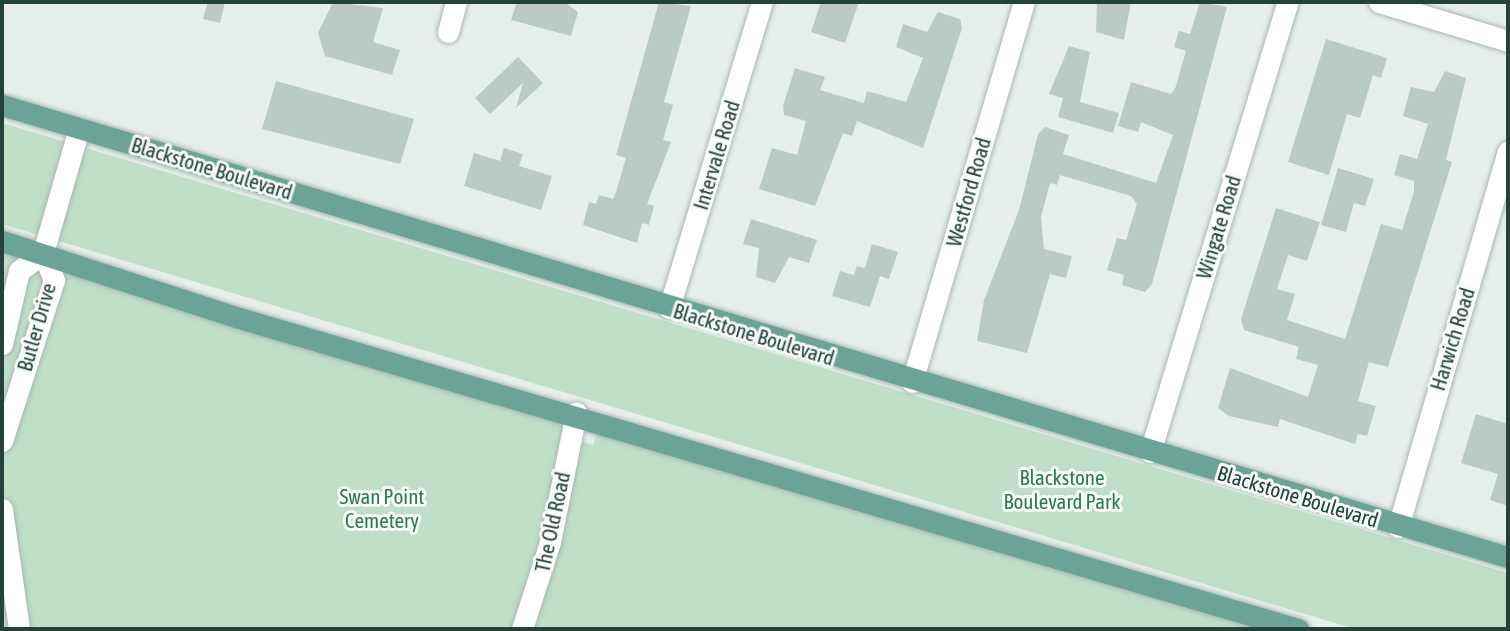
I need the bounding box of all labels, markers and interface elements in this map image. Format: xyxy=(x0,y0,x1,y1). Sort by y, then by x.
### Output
street label: Intervale Road xyxy=(687,97,745,213)
street label: Blackstone Boulevard xyxy=(128,132,296,204)
street label: Westford Road xyxy=(940,135,996,249)
street label: Wingate Road xyxy=(1190,172,1246,282)
street label: Butler Drive xyxy=(11,280,61,374)
street label: Harwich Road xyxy=(1424,284,1480,394)
street label: Blackstone Boulevard xyxy=(670,298,838,370)
street label: Blackstone Boulevard xyxy=(1214,460,1382,532)
park label: Blackstone Boulevard Park xyxy=(1004,464,1120,514)
street label: The Old Road xyxy=(529,470,575,574)
park label: Swan Point Cemetery xyxy=(340,483,424,533)

